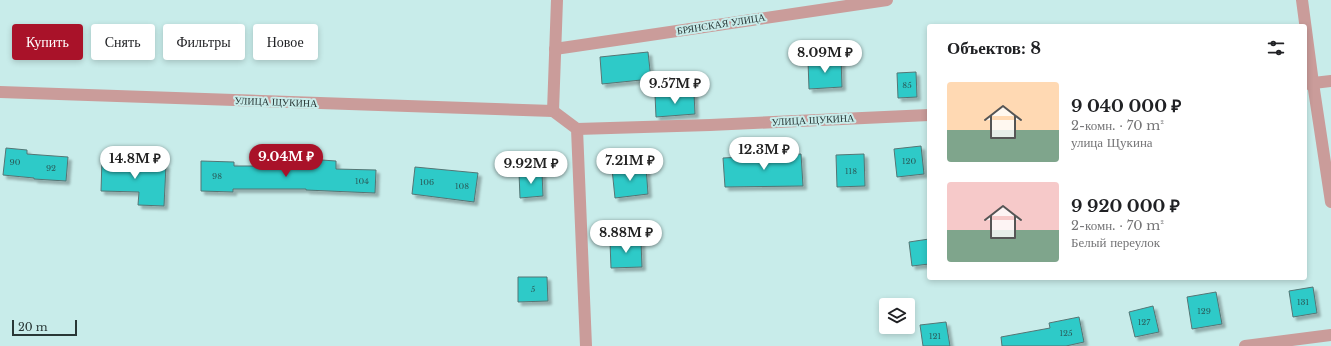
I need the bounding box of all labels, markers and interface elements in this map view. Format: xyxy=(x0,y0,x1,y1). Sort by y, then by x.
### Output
street label: БРЯНСКАЯ УЛИЦА xyxy=(676,10,767,37)
chip: Купить xyxy=(12,24,83,60)
chip: Снять xyxy=(91,24,155,60)
chip: Фильтры xyxy=(163,24,245,60)
chip: Новое xyxy=(253,24,318,60)
icon: filters xyxy=(1265,37,1287,59)
text: Объектов: 8 xyxy=(947,38,1041,59)
pin: 8.09M ₽ xyxy=(788,40,862,74)
text: 8.09M ₽ xyxy=(797,44,853,61)
pin: 9.57M ₽ xyxy=(638,71,712,105)
text: 9.57M ₽ xyxy=(649,75,701,92)
house number: 85 xyxy=(902,80,912,90)
street label: УЛИЦА ЩУКИНА xyxy=(234,94,318,110)
text: 9 040 000 ₽ xyxy=(1071,96,1181,117)
icon: home xyxy=(979,98,1027,146)
street label: УЛИЦА ЩУКИНА xyxy=(771,111,855,129)
text: 2-комн. · 70 m² xyxy=(1071,117,1164,134)
text: улица Щукина xyxy=(1071,134,1153,151)
pin: 12.3M ₽ xyxy=(727,137,801,171)
text: 12.3M ₽ xyxy=(738,141,790,158)
pin: 9.04M ₽ xyxy=(249,144,323,178)
pin: 14.8M ₽ xyxy=(98,146,172,180)
text: 9.04M ₽ xyxy=(258,148,314,165)
pin: 7.21M ₽ xyxy=(593,148,667,182)
text: 14.8M ₽ xyxy=(109,150,161,167)
pin: 9.92M ₽ xyxy=(494,151,568,185)
text: 7.21M ₽ xyxy=(605,152,655,169)
text: 9.92M ₽ xyxy=(504,155,558,172)
house number: 120 xyxy=(902,156,916,166)
house number: 90 xyxy=(10,157,21,167)
house number: 92 xyxy=(46,163,56,173)
house number: 118 xyxy=(845,166,857,176)
house number: 98 xyxy=(212,171,222,181)
house number: 104 xyxy=(355,176,369,186)
house number: 106 xyxy=(420,177,434,187)
house number: 108 xyxy=(455,181,469,191)
text: 9 920 000 ₽ xyxy=(1071,196,1180,217)
icon: home xyxy=(979,198,1027,246)
text: 2-комн. · 70 m² xyxy=(1071,217,1164,234)
pin: 8.88M ₽ xyxy=(589,220,663,254)
text: 8.88M ₽ xyxy=(599,224,653,241)
text: Белый переулок xyxy=(1071,234,1160,251)
house number: 5 xyxy=(531,284,536,294)
house number: 131 xyxy=(1297,297,1309,307)
map controls xyxy=(879,298,915,334)
button: layers xyxy=(879,298,915,334)
house number: 129 xyxy=(1197,306,1211,316)
house number: 127 xyxy=(1138,317,1151,327)
scale bar xyxy=(12,318,77,337)
text: 20 m xyxy=(18,320,48,334)
house number: 125 xyxy=(1059,328,1073,338)
house number: 121 xyxy=(929,331,941,341)

